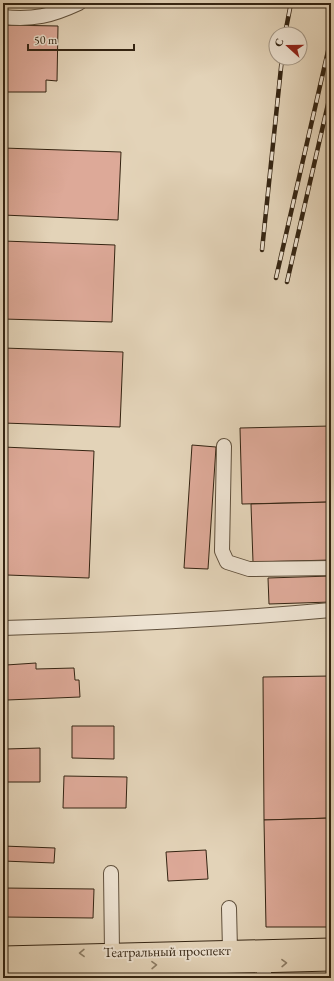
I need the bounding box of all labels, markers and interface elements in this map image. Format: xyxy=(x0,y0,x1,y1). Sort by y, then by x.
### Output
scale bar xyxy=(28,26,134,52)
north arrow xyxy=(268,26,308,66)
text: 50 m xyxy=(34,32,58,48)
text: С xyxy=(271,36,287,49)
street label: Театральный проспект xyxy=(103,941,231,961)
one-way arrow xyxy=(79,949,85,957)
one-way arrow xyxy=(281,959,287,967)
one-way arrow xyxy=(151,961,157,969)

